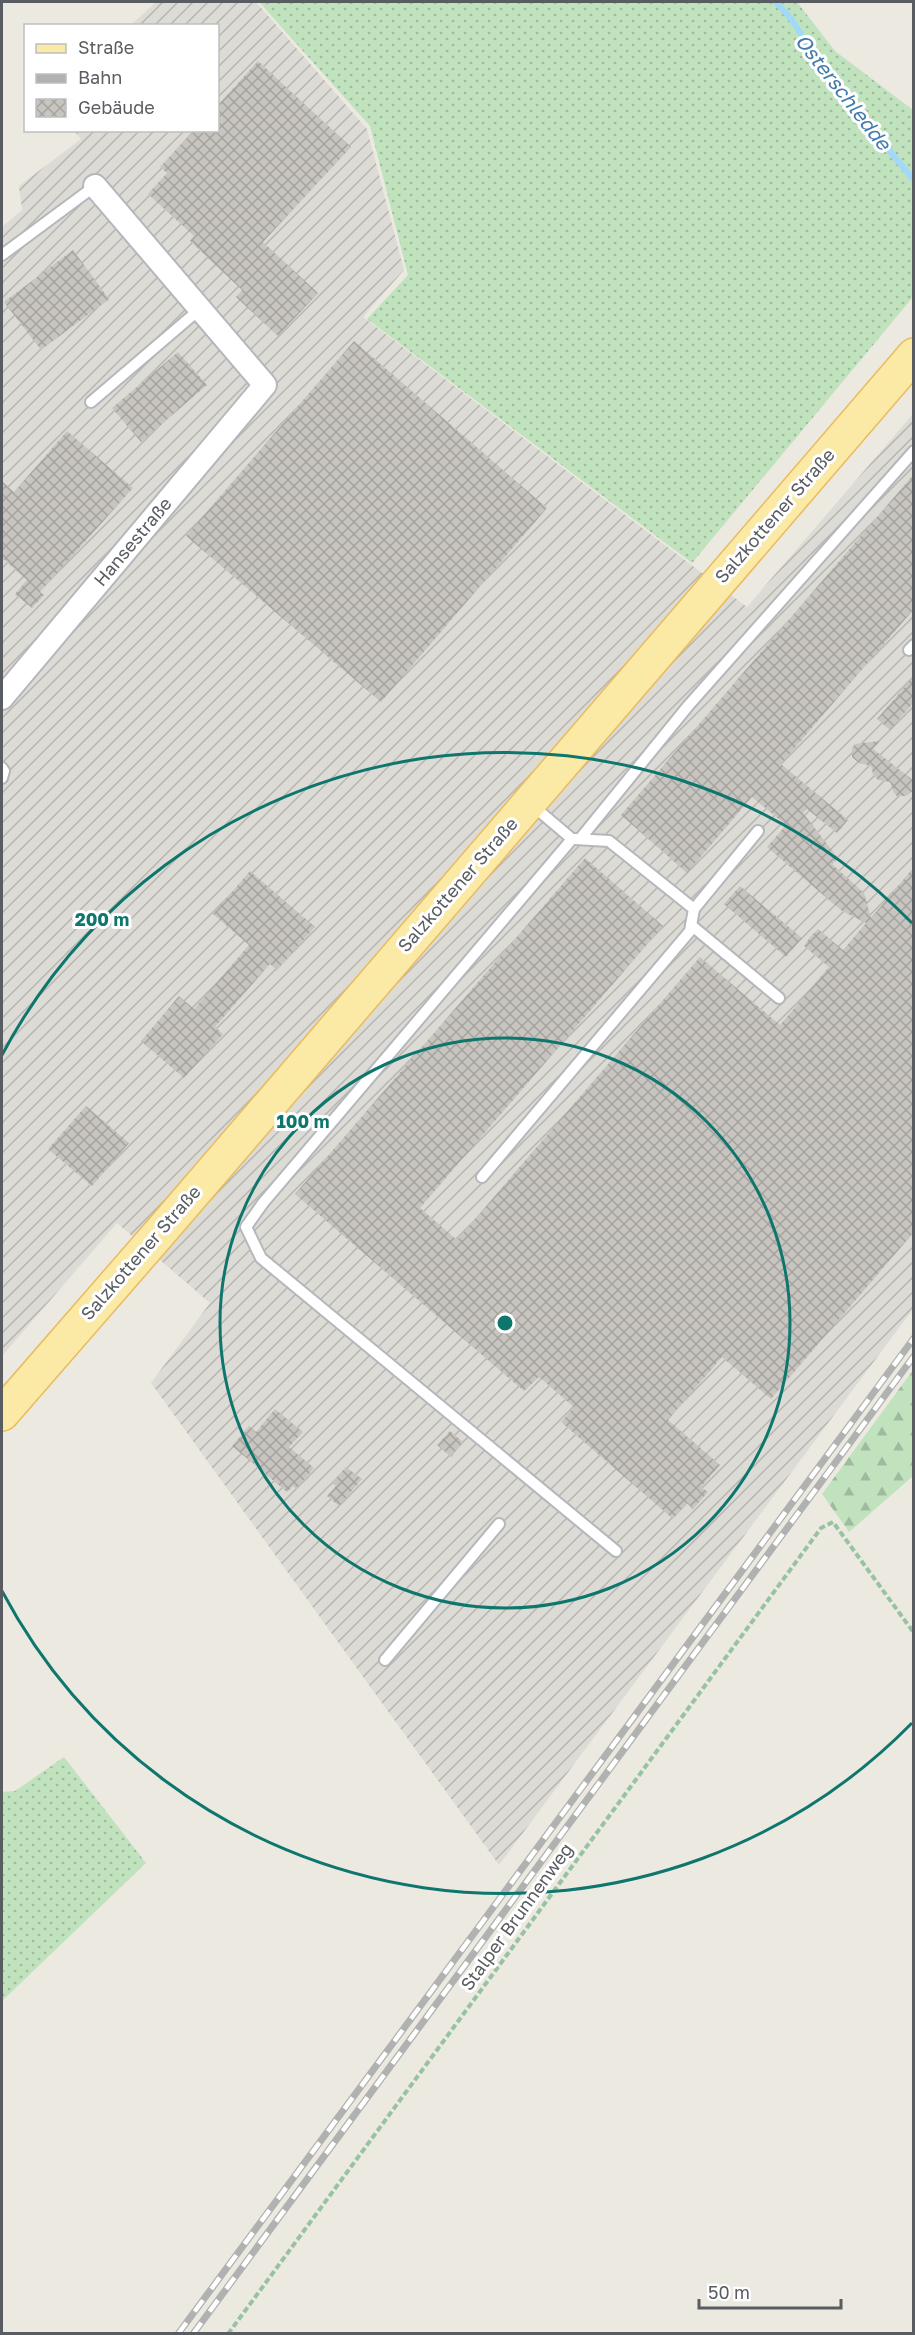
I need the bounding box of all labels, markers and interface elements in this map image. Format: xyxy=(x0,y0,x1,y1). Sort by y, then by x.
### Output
legend xyxy=(24,24,219,132)
water label: Osterschledde xyxy=(791,29,897,155)
text: Straße xyxy=(78,36,134,58)
text: Bahn xyxy=(78,66,122,88)
text: Gebäude xyxy=(78,96,155,118)
street label: Salzkottener Straße xyxy=(710,443,839,587)
street label: Hansestraße xyxy=(89,492,176,590)
street label: Salzkottener Straße xyxy=(393,812,522,956)
text: 200 m xyxy=(75,908,129,930)
text: 100 m xyxy=(277,1110,329,1132)
street label: Salzkottener Straße xyxy=(76,1180,205,1324)
centre of rings xyxy=(495,1313,515,1333)
street label: Stalper Brunnenweg xyxy=(455,1838,577,1994)
scale bar xyxy=(699,2272,842,2310)
text: 50 m xyxy=(708,2281,750,2303)

